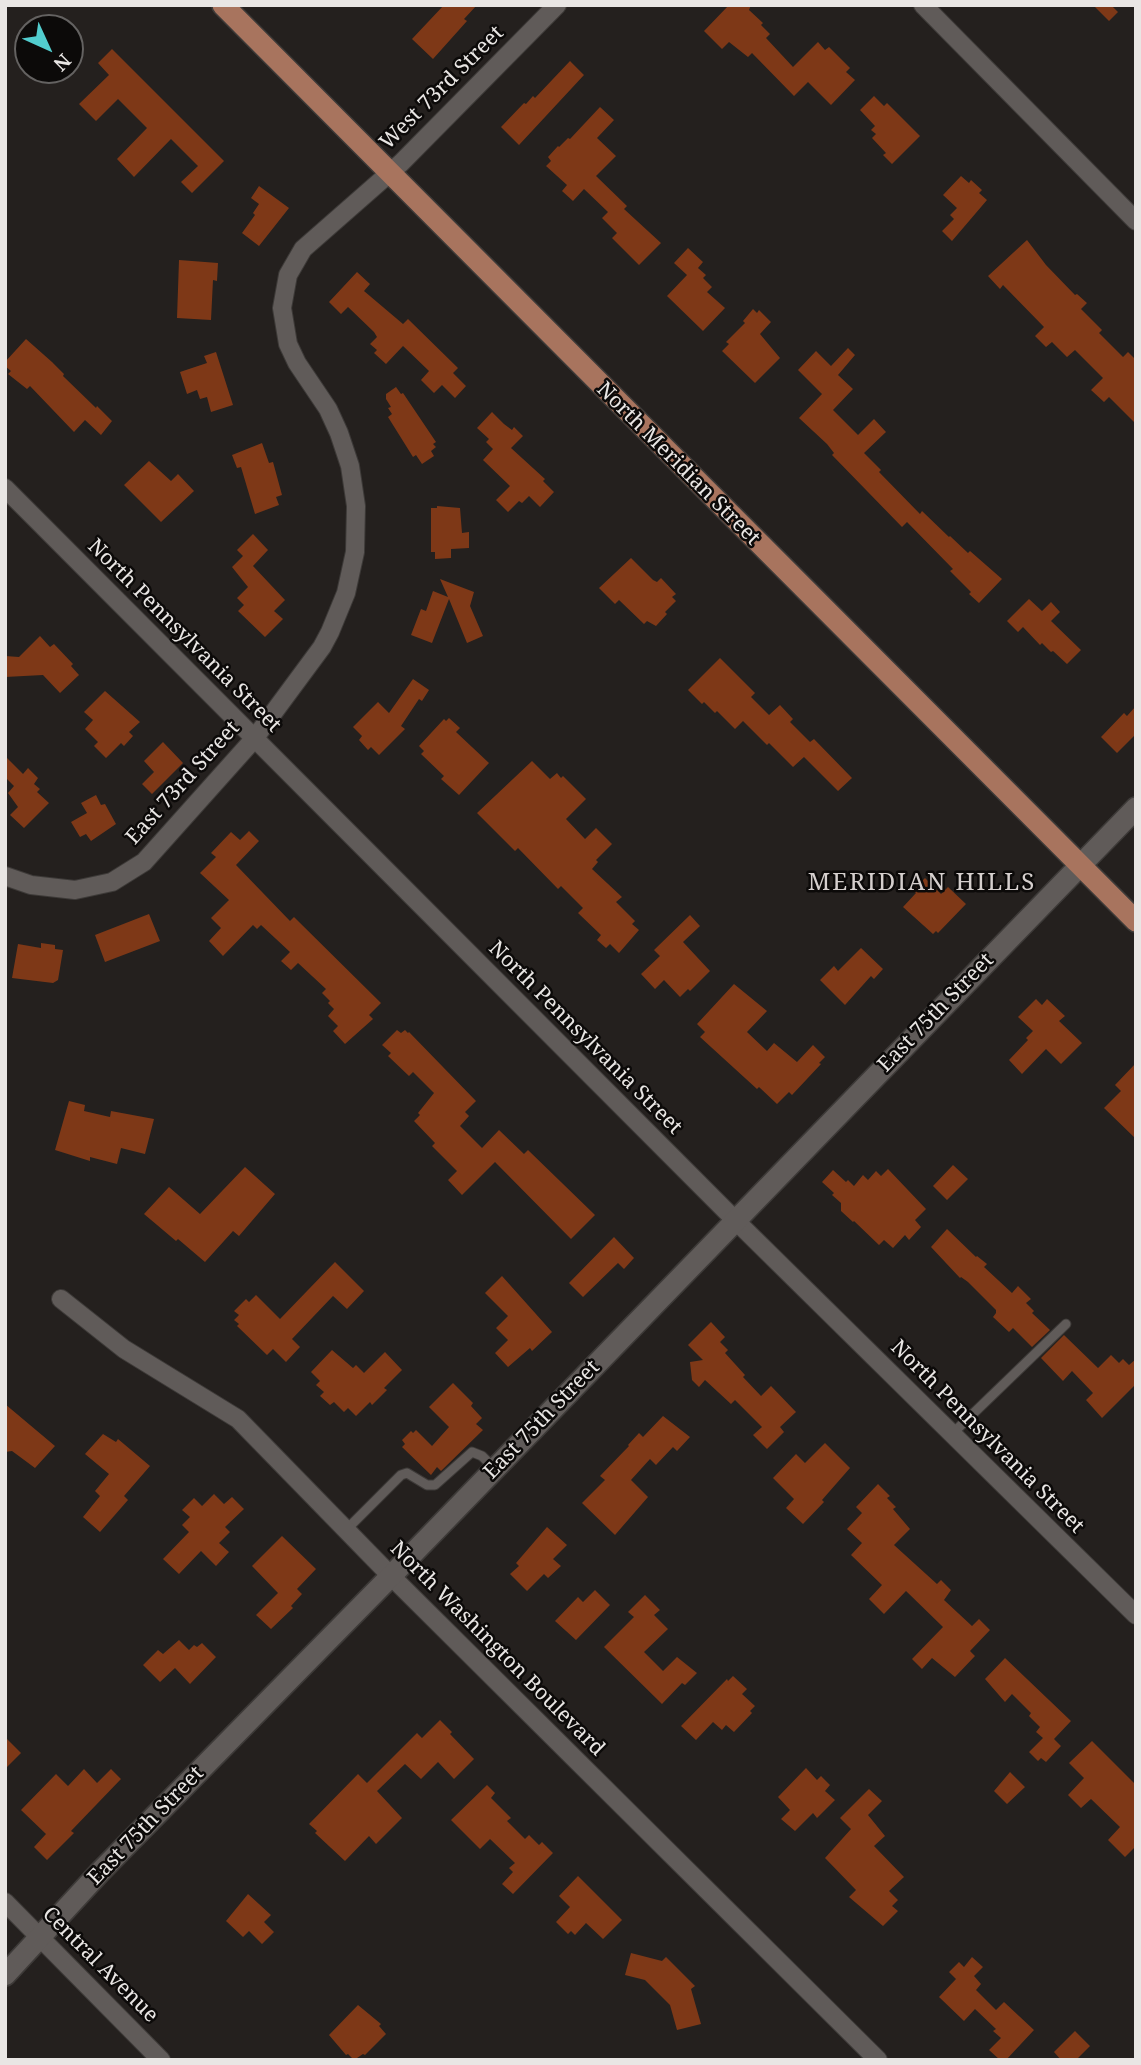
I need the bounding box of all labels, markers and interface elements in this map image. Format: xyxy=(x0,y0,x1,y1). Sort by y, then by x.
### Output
north arrow xyxy=(14,14,84,84)
street label: West 73rd Street xyxy=(375,21,509,155)
text: N xyxy=(48,48,77,77)
street label: North Meridian Street xyxy=(591,377,765,551)
street label: North Pennsylvania Street xyxy=(82,534,286,738)
street label: East 73rd Street xyxy=(121,716,245,850)
district label: MERIDIAN HILLS xyxy=(809,869,1035,897)
street label: North Pennsylvania Street xyxy=(483,936,687,1140)
street label: East 75th Street xyxy=(873,948,999,1078)
street label: North Pennsylvania Street xyxy=(885,1335,1089,1539)
street label: East 75th Street xyxy=(479,1355,605,1485)
street label: North Washington Boulevard xyxy=(384,1536,610,1762)
street label: East 75th Street xyxy=(83,1761,209,1891)
street label: Central Avenue xyxy=(37,1902,163,2028)

